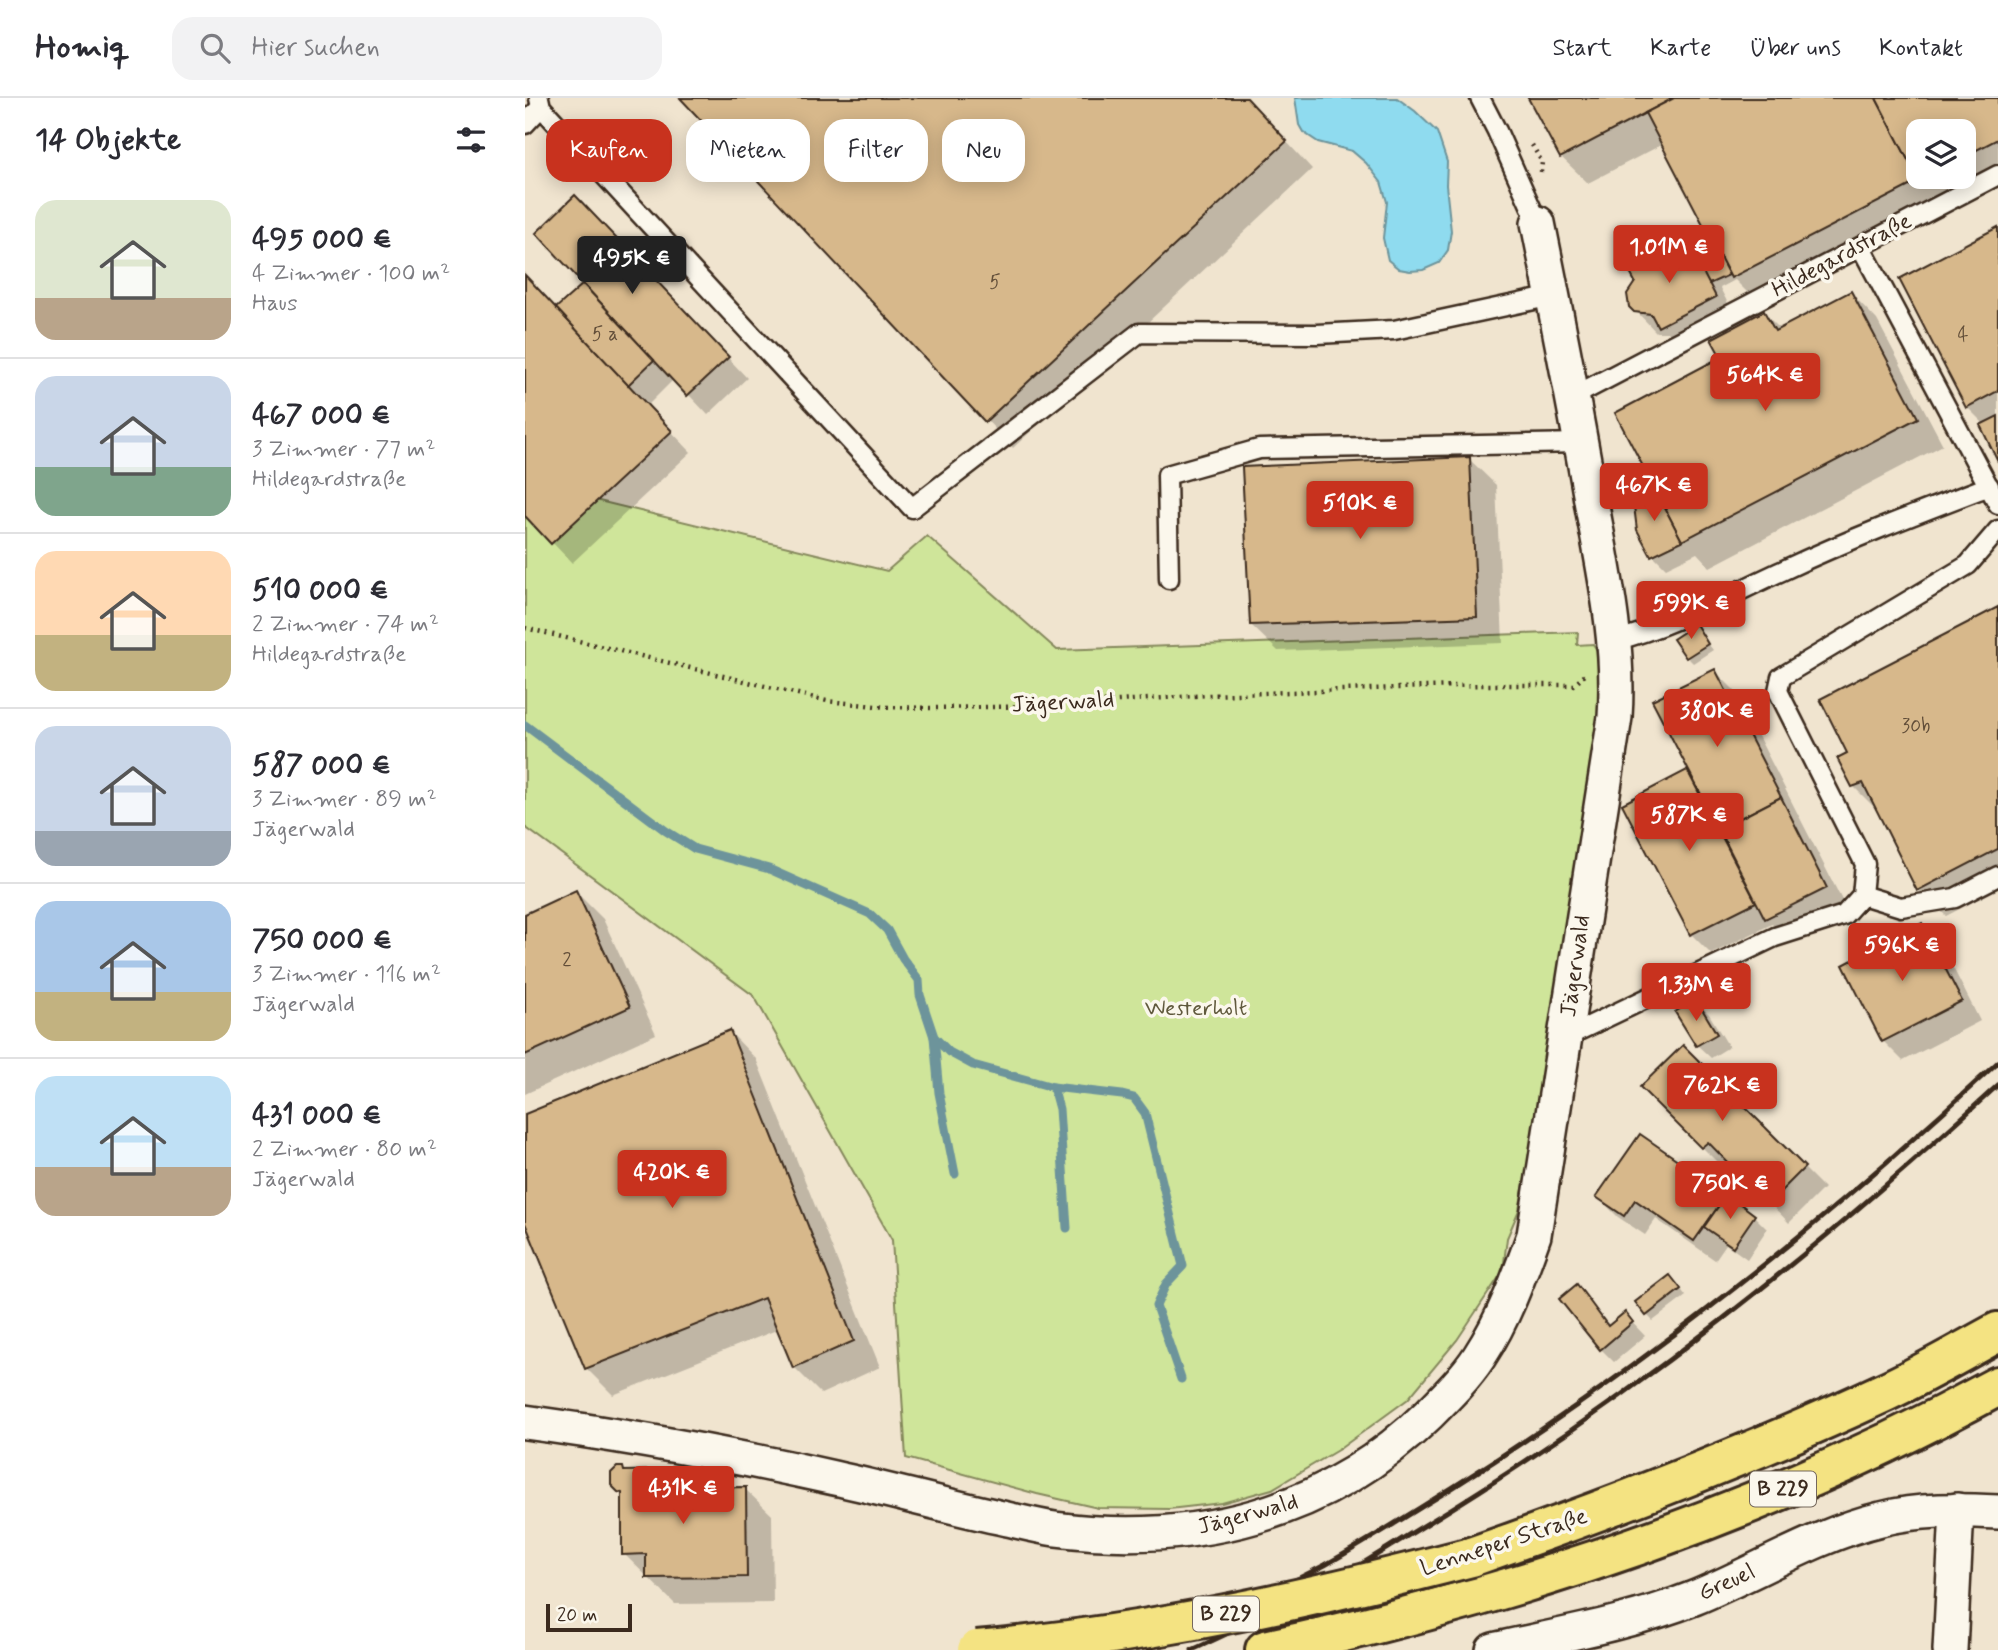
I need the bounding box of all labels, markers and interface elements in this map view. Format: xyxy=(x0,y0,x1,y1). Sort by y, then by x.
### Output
search box xyxy=(172,17,662,80)
text: Homiq xyxy=(35,26,130,70)
icon: search xyxy=(196,29,234,67)
text: Hier suchen xyxy=(252,31,380,65)
text: Start xyxy=(1552,33,1612,64)
text: Karte xyxy=(1650,33,1711,64)
text: Über uns xyxy=(1749,33,1841,64)
text: Kontakt xyxy=(1879,33,1963,64)
chip: Kaufen xyxy=(546,119,672,182)
chip: Mieten xyxy=(686,119,810,182)
chip: Filter xyxy=(824,119,928,182)
chip: Neu xyxy=(942,119,1025,182)
map controls xyxy=(1906,119,1976,189)
button: layers xyxy=(1906,119,1976,189)
text: 14 Objekte xyxy=(35,121,181,160)
icon: filters xyxy=(452,121,490,159)
street label: Hildegardstraße xyxy=(1767,207,1917,305)
text: 495 000 € xyxy=(252,220,392,259)
pin: 1.01M € xyxy=(1604,226,1734,285)
icon: home xyxy=(91,228,175,312)
text: 1.01M € xyxy=(1629,233,1709,263)
pin: 495K € xyxy=(575,236,689,296)
text: 495K € xyxy=(593,244,671,274)
text: 4 Zimmer · 100 m² xyxy=(252,259,450,289)
house number: 5 xyxy=(989,270,1001,295)
text: Haus xyxy=(252,289,298,319)
house number: 5 a xyxy=(592,322,618,347)
house number: 4 xyxy=(1957,323,1969,348)
pin: 564K € xyxy=(1708,354,1822,413)
text: 564K € xyxy=(1726,361,1804,391)
text: 467 000 € xyxy=(252,396,391,435)
icon: home xyxy=(91,404,175,488)
text: 3 Zimmer · 77 m² xyxy=(252,435,436,465)
pin: 467K € xyxy=(1597,464,1711,523)
text: Hildegardstraße xyxy=(252,465,406,495)
text: 467K € xyxy=(1616,471,1692,501)
pin: 510K € xyxy=(1303,482,1417,541)
text: 510K € xyxy=(1322,489,1398,519)
text: 510 000 € xyxy=(252,571,389,610)
icon: home xyxy=(91,579,175,663)
pin: 599K € xyxy=(1634,582,1748,641)
text: 599K € xyxy=(1652,589,1730,619)
text: 2 Zimmer · 74 m² xyxy=(252,610,439,640)
text: Hildegardstraße xyxy=(252,640,406,670)
street label: Jägerwald xyxy=(1011,685,1115,721)
pin: 380K € xyxy=(1660,690,1774,749)
text: 380K € xyxy=(1680,697,1754,727)
house number: 30b xyxy=(1902,714,1930,739)
text: 587 000 € xyxy=(252,746,391,785)
icon: home xyxy=(91,754,175,838)
text: 3 Zimmer · 89 m² xyxy=(252,785,437,815)
pin: 587K € xyxy=(1632,794,1746,853)
text: 587K € xyxy=(1651,801,1727,831)
text: Jägerwald xyxy=(252,815,355,845)
street label: Jägerwald xyxy=(1554,913,1598,1019)
text: 750 000 € xyxy=(252,921,392,960)
pin: 596K € xyxy=(1845,924,1959,983)
icon: home xyxy=(91,929,175,1013)
text: 596K € xyxy=(1864,931,1940,961)
house number: 2 xyxy=(562,948,572,973)
text: 3 Zimmer · 116 m² xyxy=(252,960,441,990)
pin: 1.33M € xyxy=(1631,964,1761,1023)
text: 1.33M € xyxy=(1658,971,1734,1001)
text: Jägerwald xyxy=(252,990,355,1020)
park label: Westerholt xyxy=(1145,994,1247,1024)
pin: 762K € xyxy=(1665,1063,1779,1123)
text: 762K € xyxy=(1683,1071,1761,1101)
text: 431 000 € xyxy=(252,1096,382,1135)
icon: home xyxy=(91,1104,175,1188)
text: 2 Zimmer · 80 m² xyxy=(252,1135,437,1165)
pin: 420K € xyxy=(615,1150,729,1210)
text: 420K € xyxy=(634,1158,710,1188)
pin: 750K € xyxy=(1673,1162,1787,1221)
text: Jägerwald xyxy=(252,1165,355,1195)
text: 750K € xyxy=(1691,1169,1769,1199)
pin: 431K € xyxy=(626,1466,740,1526)
road number: B 229 xyxy=(1750,1472,1816,1506)
text: 431K € xyxy=(648,1474,718,1504)
street label: Jägerwald xyxy=(1195,1487,1301,1543)
street label: Lenneper Straße xyxy=(1417,1502,1591,1584)
street label: Greuel xyxy=(1694,1557,1760,1609)
road number: B 229 xyxy=(1193,1596,1259,1632)
scale bar xyxy=(546,1601,632,1633)
text: 20 m xyxy=(557,1603,597,1628)

